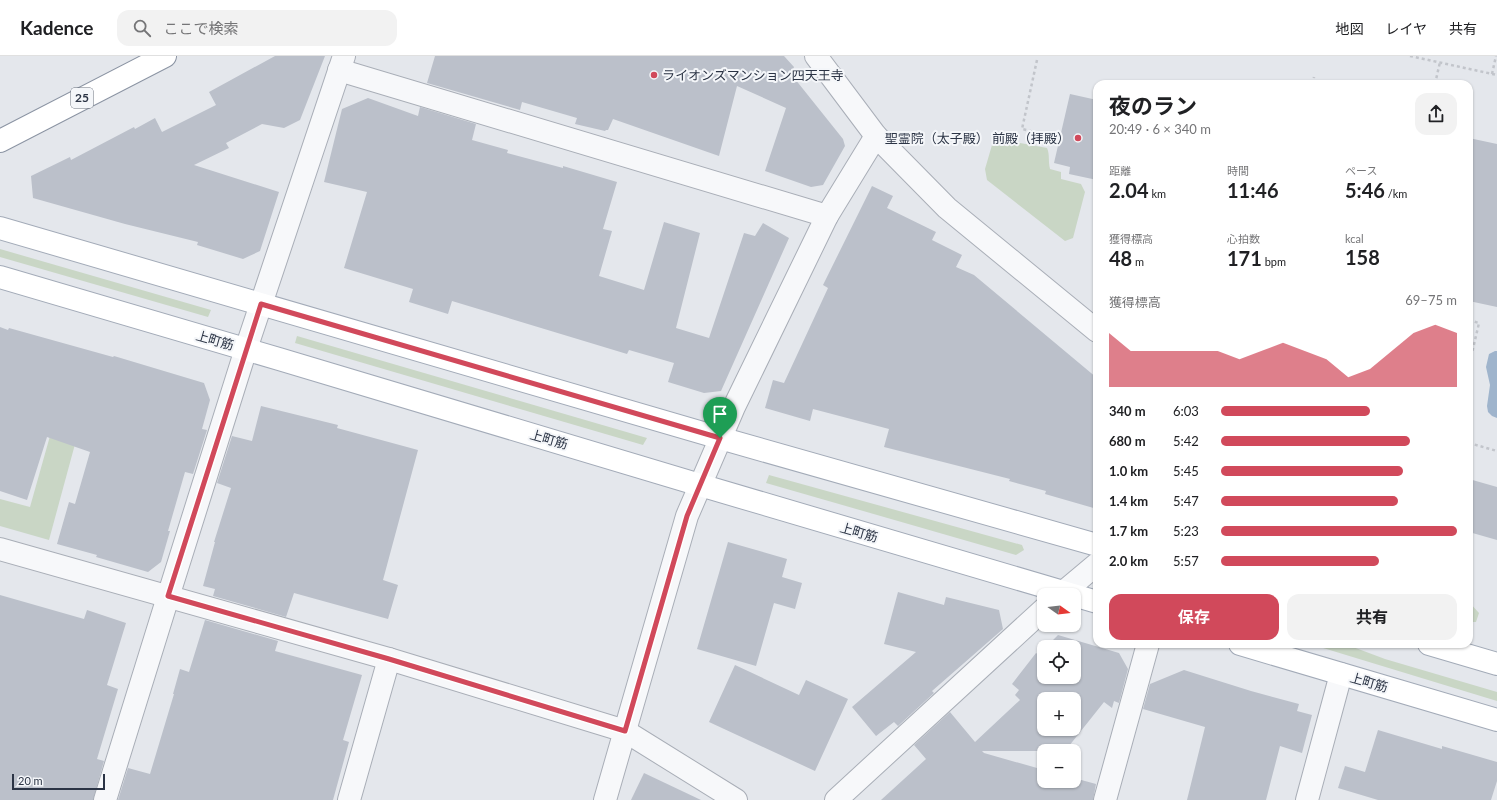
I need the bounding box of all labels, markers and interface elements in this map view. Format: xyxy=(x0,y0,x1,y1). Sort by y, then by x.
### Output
search box xyxy=(117,10,397,46)
text: Kadence xyxy=(20,16,93,39)
icon: search xyxy=(131,17,153,39)
text: ここで検索 xyxy=(163,19,238,37)
text: 地図 xyxy=(1335,20,1363,37)
text: レイヤ xyxy=(1385,20,1427,37)
text: 共有 xyxy=(1449,20,1477,37)
place label: ライオンズマンション四天王寺 xyxy=(662,67,844,83)
marker: ライオンズマンション四天王寺 xyxy=(649,70,659,80)
road number: 25 xyxy=(71,88,93,108)
text: 夜のラン xyxy=(1109,92,1197,119)
button: share xyxy=(1415,93,1457,135)
text: 20:49 · 6 × 340 m xyxy=(1109,121,1211,137)
place label: 聖霊院（太子殿） 前殿（拝殿） xyxy=(885,130,1070,146)
marker: 聖霊院（太子殿） 前殿（拝殿） xyxy=(1073,133,1083,143)
text: 距離 xyxy=(1109,164,1131,177)
text: 時間 xyxy=(1227,164,1249,177)
text: ペース xyxy=(1345,164,1377,177)
text: 2.04 xyxy=(1109,178,1149,202)
text: 11:46 xyxy=(1227,178,1279,202)
text: 5:46 xyxy=(1345,178,1385,202)
text: km xyxy=(1149,187,1166,200)
text: /km xyxy=(1385,187,1407,200)
text: 獲得標高 xyxy=(1109,232,1153,245)
text: 心拍数 xyxy=(1227,232,1260,245)
text: kcal xyxy=(1345,232,1364,245)
text: 158 xyxy=(1345,245,1380,269)
text: 48 xyxy=(1109,246,1132,270)
text: 171 xyxy=(1227,246,1262,270)
text: m xyxy=(1132,255,1144,268)
text: bpm xyxy=(1262,255,1286,268)
text: 69–75 m xyxy=(1405,292,1457,308)
text: 獲得標高 xyxy=(1109,294,1161,310)
street label: 上町筋 xyxy=(194,327,236,353)
pin xyxy=(703,397,737,438)
icon: arrive xyxy=(709,403,731,425)
text: 340 m xyxy=(1109,403,1146,419)
text: 6:03 xyxy=(1173,403,1199,419)
street label: 上町筋 xyxy=(528,426,570,452)
text: 680 m xyxy=(1109,433,1146,449)
text: 5:42 xyxy=(1173,433,1199,449)
text: 1.0 km xyxy=(1109,463,1148,479)
text: 5:45 xyxy=(1173,463,1199,479)
text: 1.4 km xyxy=(1109,493,1148,509)
text: 5:47 xyxy=(1173,493,1199,509)
street label: 上町筋 xyxy=(838,519,880,545)
text: 1.7 km xyxy=(1109,523,1148,539)
text: 5:23 xyxy=(1173,523,1199,539)
text: 2.0 km xyxy=(1109,553,1148,569)
text: 5:57 xyxy=(1173,553,1199,569)
north arrow xyxy=(1037,588,1081,632)
map controls xyxy=(1037,588,1081,788)
button: 保存 xyxy=(1109,594,1279,640)
button: 共有 xyxy=(1287,594,1457,640)
button: locate xyxy=(1037,640,1081,684)
street label: 上町筋 xyxy=(1348,669,1390,695)
button: + xyxy=(1037,692,1081,736)
button: − xyxy=(1037,744,1081,788)
scale bar xyxy=(12,772,105,791)
text: 20 m xyxy=(18,774,43,787)

